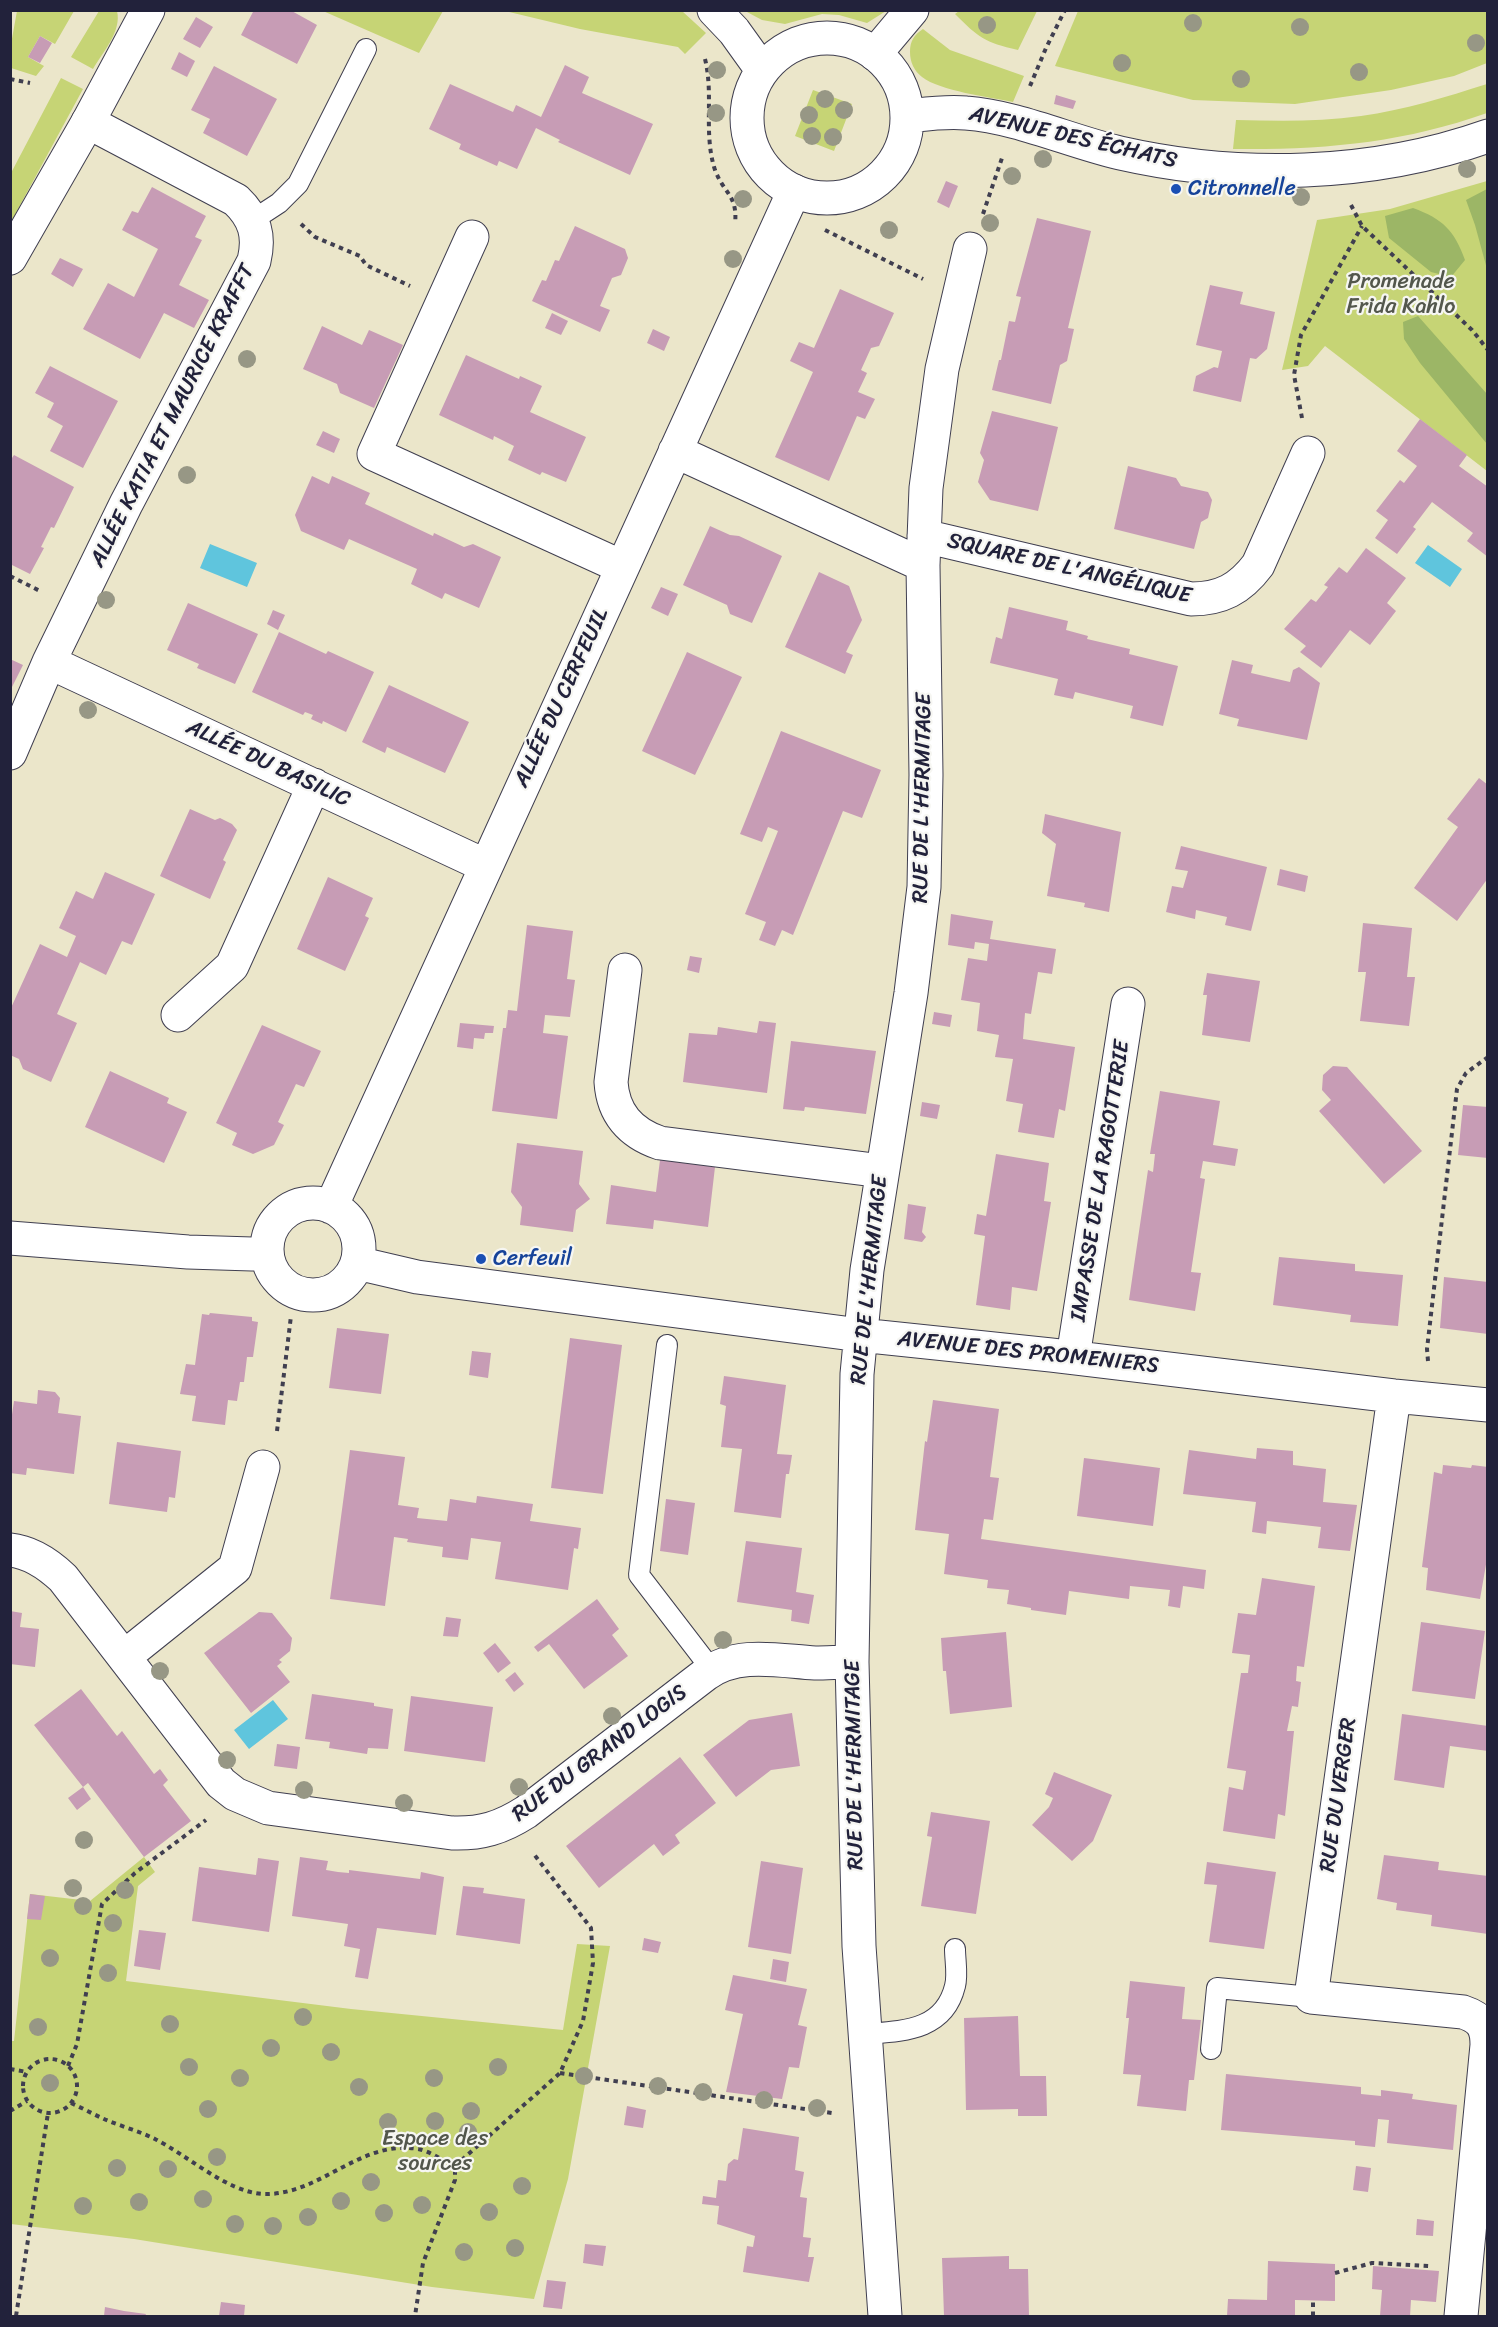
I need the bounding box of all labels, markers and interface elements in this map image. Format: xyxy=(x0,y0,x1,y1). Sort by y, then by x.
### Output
street label: AVENUE DES ÉCHATS xyxy=(966,101,1180,175)
place label: Citronnelle xyxy=(1188,176,1296,202)
marker: Citronnelle xyxy=(1169,182,1183,196)
street label: ALLÉE KATIA ET MAURICE KRAFFT xyxy=(85,260,261,572)
park label: Promenade Frida Kahlo xyxy=(1347,269,1455,320)
street label: SQUARE DE L'ANGÉLIQUE xyxy=(944,528,1194,610)
street label: ALLÉE DU CERFEUIL xyxy=(509,604,615,792)
street label: RUE DE L'HERMITAGE xyxy=(908,693,938,903)
street label: ALLÉE DU BASILIC xyxy=(182,714,354,814)
street label: IMPASSE DE LA RAGOTTERIE xyxy=(1066,1039,1136,1323)
street label: RUE DE L'HERMITAGE xyxy=(846,1174,894,1386)
place label: Cerfeuil xyxy=(493,1246,572,1272)
marker: Cerfeuil xyxy=(474,1252,488,1266)
street label: AVENUE DES PROMENIERS xyxy=(896,1326,1160,1380)
street label: RUE DE L'HERMITAGE xyxy=(840,1660,870,1870)
street label: RUE DU GRAND LOGIS xyxy=(507,1680,693,1828)
street label: RUE DU VERGER xyxy=(1315,1716,1363,1874)
park label: Espace des sources xyxy=(382,2126,488,2178)

